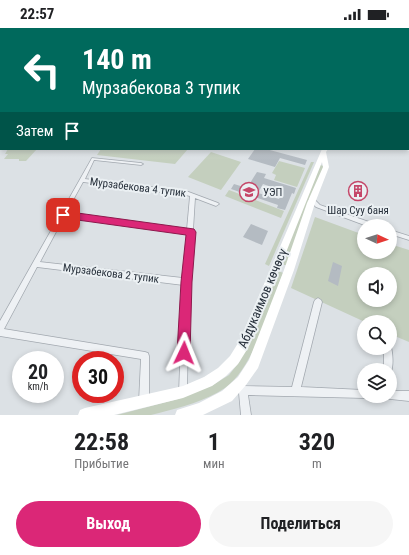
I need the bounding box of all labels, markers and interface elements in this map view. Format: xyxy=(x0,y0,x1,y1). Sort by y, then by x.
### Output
text: 22:57 xyxy=(20,5,54,23)
text: 140 m xyxy=(82,43,152,76)
icon: left xyxy=(16,44,68,96)
text: Мурзабекова 3 тупик xyxy=(82,77,240,98)
icon: arrive xyxy=(61,120,83,142)
text: Затем xyxy=(16,122,53,140)
street label: Мурзабекова 4 тупик xyxy=(89,175,187,200)
building icon: Шар Суу баня xyxy=(347,180,369,202)
school or university icon: УЭП xyxy=(238,181,260,203)
place label: УЭП xyxy=(263,186,282,199)
pin xyxy=(46,198,80,232)
icon: arrive xyxy=(52,204,74,226)
place label: Шар Суу баня xyxy=(327,204,389,217)
north arrow xyxy=(357,219,397,259)
map controls xyxy=(357,219,397,403)
street label: Абдукаимов көчөсү xyxy=(235,246,290,350)
street label: Мурзабекова 2 тупик xyxy=(62,261,160,286)
button: sound xyxy=(357,267,397,307)
button: search xyxy=(357,315,397,355)
position arrow xyxy=(163,332,205,374)
speed limit sign: 30 xyxy=(72,351,124,403)
text: 20 xyxy=(28,360,48,384)
button: layers xyxy=(357,363,397,403)
text: km/h xyxy=(28,381,48,392)
text: 22:58 xyxy=(74,428,129,456)
text: 1 xyxy=(208,428,220,456)
text: 320 xyxy=(299,428,335,456)
text: Прибытие xyxy=(74,456,129,471)
text: мин xyxy=(203,456,225,471)
text: m xyxy=(312,456,322,471)
button: Выход xyxy=(16,501,201,547)
button: Поделиться xyxy=(209,501,393,547)

